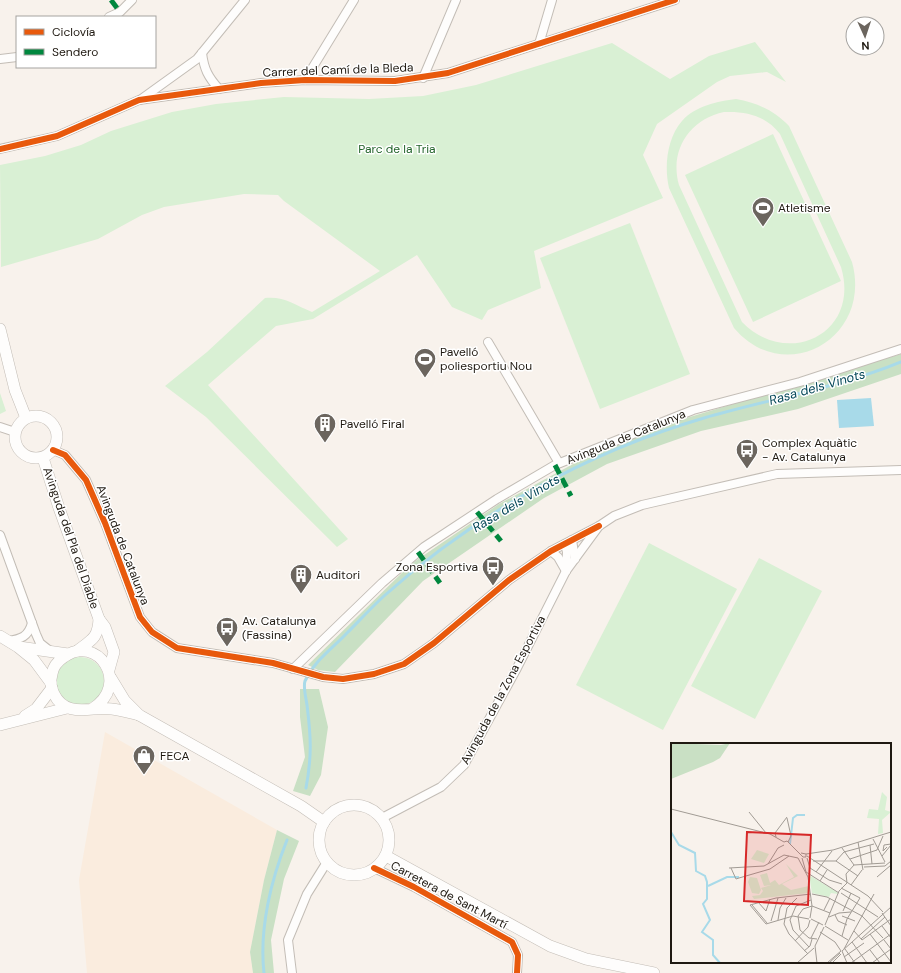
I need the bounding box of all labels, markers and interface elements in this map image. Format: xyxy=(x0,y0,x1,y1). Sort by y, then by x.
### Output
legend xyxy=(16,16,156,68)
north arrow xyxy=(845,16,885,56)
text: Ciclovía xyxy=(52,24,95,40)
text: N xyxy=(861,39,870,53)
text: Sendero xyxy=(52,44,98,60)
street label: Carrer del Camí de la Bleda xyxy=(262,59,414,81)
park label: Parc de la Tria xyxy=(358,141,436,157)
sports icon: Atletisme xyxy=(750,195,776,228)
place label: Atletisme xyxy=(778,200,831,216)
place label: Pavelló poliesportiu Nou xyxy=(440,344,532,374)
sports icon: Pavelló poliesportiu Nou xyxy=(412,346,438,379)
water label: Rasa dels Vinots xyxy=(767,365,867,409)
street label: Avinguda de Catalunya xyxy=(564,406,688,468)
building icon: Pavelló Firal xyxy=(312,411,338,444)
place label: Pavelló Firal xyxy=(340,416,404,432)
place label: Complex Aquàtic - Av. Catalunya xyxy=(762,435,857,465)
bus stop icon: Complex Aquàtic - Av. Catalunya xyxy=(734,437,760,470)
street label: Avinguda del Pla del Diable xyxy=(39,465,103,611)
water label: Rasa dels Vinots xyxy=(469,470,563,536)
street label: Avinguda de Catalunya xyxy=(93,483,153,607)
bus stop icon: Zona Esportiva xyxy=(480,554,506,587)
place label: Zona Esportiva xyxy=(396,559,478,575)
building icon: Auditori xyxy=(288,562,314,595)
place label: Auditori xyxy=(316,567,360,583)
place label: Av. Catalunya (Fassina) xyxy=(242,613,316,643)
street label: Avinguda de la Zona Esportiva xyxy=(457,613,549,767)
bus stop icon: Av. Catalunya (Fassina) xyxy=(214,615,240,648)
shop icon: FECA xyxy=(131,743,157,776)
inset map xyxy=(671,743,891,963)
place label: FECA xyxy=(160,748,190,764)
street label: Carretera de Sant Martí xyxy=(388,857,510,933)

